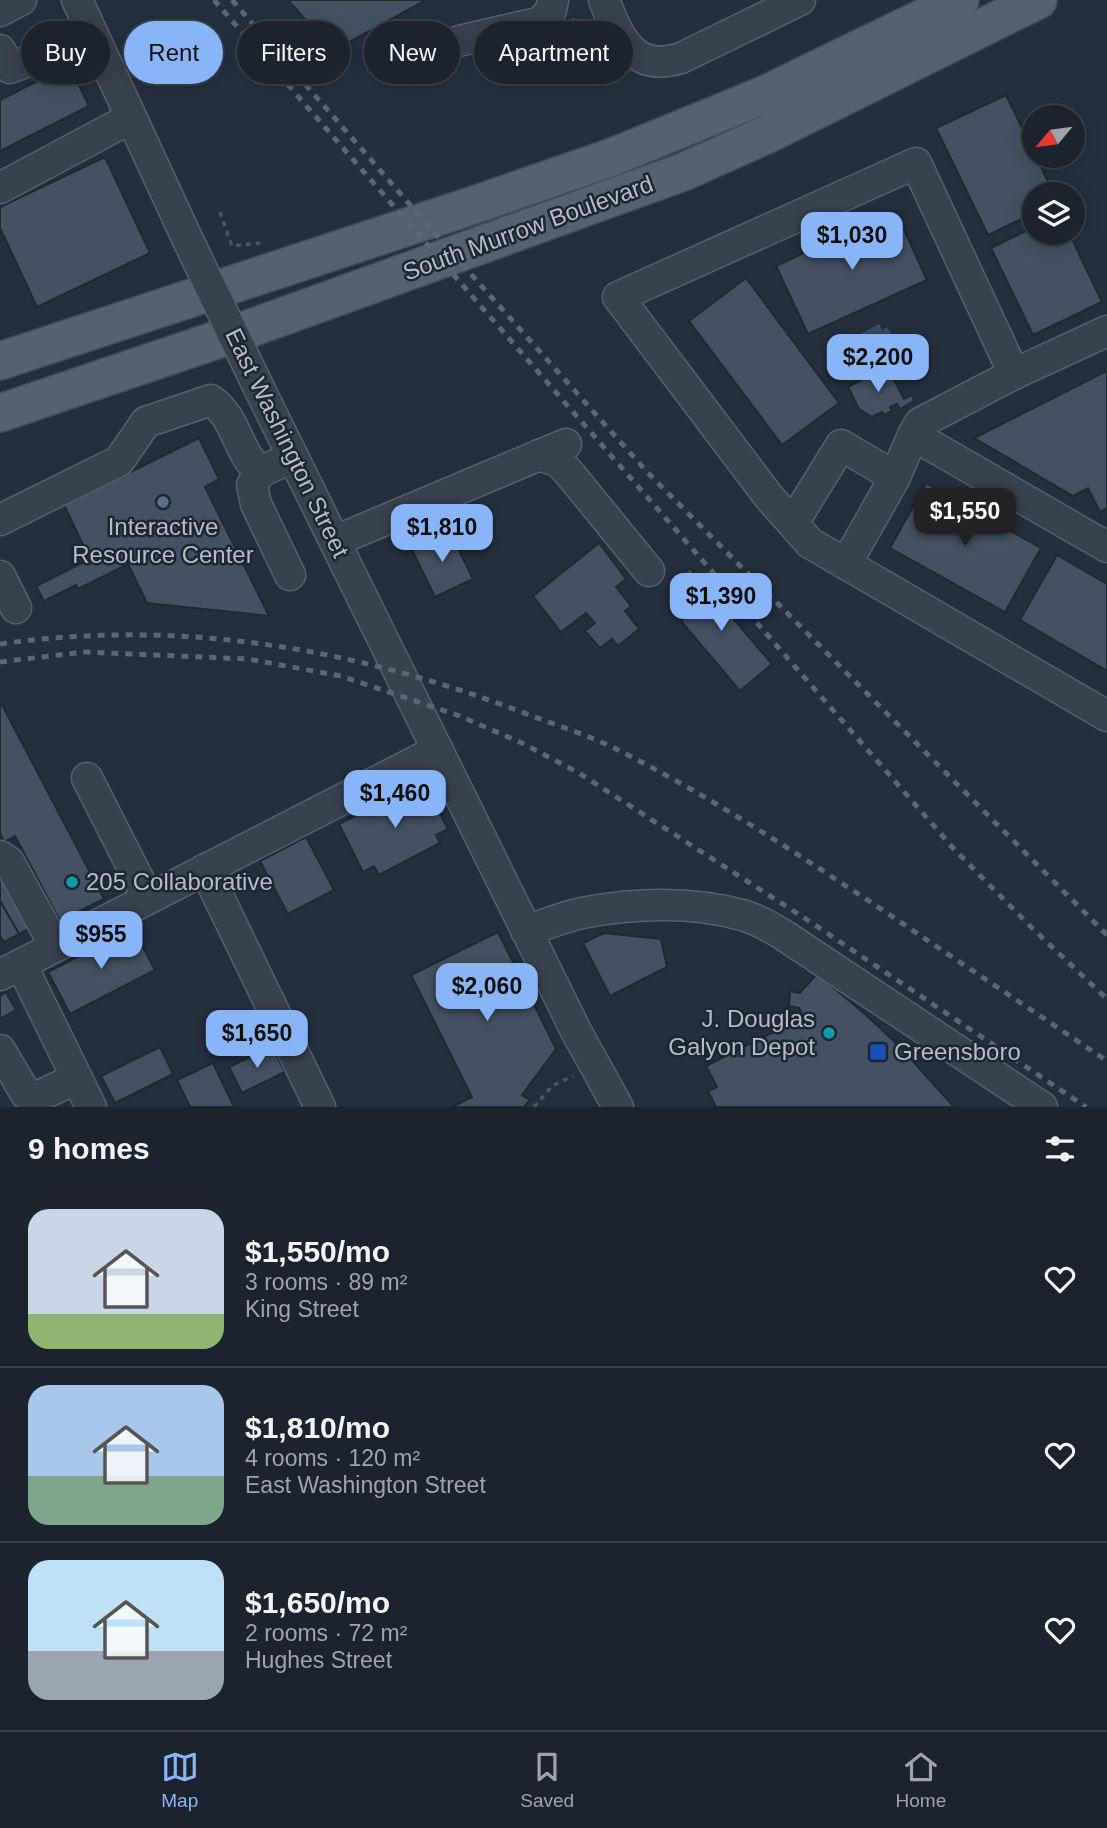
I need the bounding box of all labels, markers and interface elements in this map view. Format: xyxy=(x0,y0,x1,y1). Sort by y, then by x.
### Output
chip: Buy xyxy=(21,21,110,84)
chip: Rent xyxy=(124,21,223,84)
chip: Filters xyxy=(237,21,350,84)
chip: New xyxy=(364,21,460,84)
chip: Apartment xyxy=(474,21,633,84)
north arrow xyxy=(1022,105,1085,168)
map controls xyxy=(1022,105,1085,245)
street label: South Murrow Boulevard xyxy=(399,170,657,285)
button: layers xyxy=(1022,182,1085,245)
pin: $1,030 xyxy=(795,212,909,272)
text: $1,030 xyxy=(817,222,887,248)
street label: East Washington Street xyxy=(220,324,355,562)
pin: $2,200 xyxy=(821,334,935,394)
text: $2,200 xyxy=(843,344,913,370)
pin: $1,550 xyxy=(908,489,1022,548)
marker: Interactive Resource Center xyxy=(155,494,171,510)
text: $1,550 xyxy=(930,498,1000,524)
pin: $1,810 xyxy=(385,504,499,564)
place label: Interactive Resource Center xyxy=(72,513,254,568)
text: $1,810 xyxy=(407,514,477,540)
pin: $1,390 xyxy=(664,574,778,633)
text: $1,390 xyxy=(686,583,756,609)
pin: $1,460 xyxy=(338,770,452,830)
text: $1,460 xyxy=(360,780,430,806)
place label: 205 Collaborative xyxy=(86,868,273,895)
marker: 205 Collaborative xyxy=(64,874,80,890)
pin: $955 xyxy=(60,912,142,971)
text: $955 xyxy=(75,921,127,947)
pin: $2,060 xyxy=(430,964,544,1023)
text: $2,060 xyxy=(452,973,522,999)
place label: J. Douglas Galyon Depot xyxy=(668,1005,815,1060)
pin: $1,650 xyxy=(200,1010,314,1070)
text: $1,650 xyxy=(222,1020,292,1046)
marker: J. Douglas Galyon Depot xyxy=(821,1025,837,1041)
place label: Greensboro xyxy=(894,1038,1021,1065)
marker: Greensboro xyxy=(868,1042,888,1062)
icon: filters xyxy=(1041,1130,1079,1168)
text: 9 homes xyxy=(28,1132,150,1165)
text: $1,550/mo xyxy=(245,1235,390,1268)
icon: home xyxy=(84,1237,168,1321)
icon: heart xyxy=(1041,1260,1079,1298)
text: 3 rooms · 89 m² xyxy=(245,1269,407,1295)
text: King Street xyxy=(245,1296,359,1322)
text: $1,810/mo xyxy=(245,1411,390,1444)
icon: home xyxy=(84,1413,168,1497)
icon: heart xyxy=(1041,1436,1079,1474)
text: 4 rooms · 120 m² xyxy=(245,1445,420,1471)
text: East Washington Street xyxy=(245,1472,486,1498)
text: $1,650/mo xyxy=(245,1586,390,1619)
icon: home xyxy=(84,1588,168,1672)
icon: heart xyxy=(1041,1611,1079,1649)
text: 2 rooms · 72 m² xyxy=(245,1620,407,1646)
text: Hughes Street xyxy=(245,1647,392,1673)
tab: Map xyxy=(161,1748,199,1812)
tab: Saved xyxy=(520,1748,574,1812)
tab: Home xyxy=(896,1748,946,1812)

